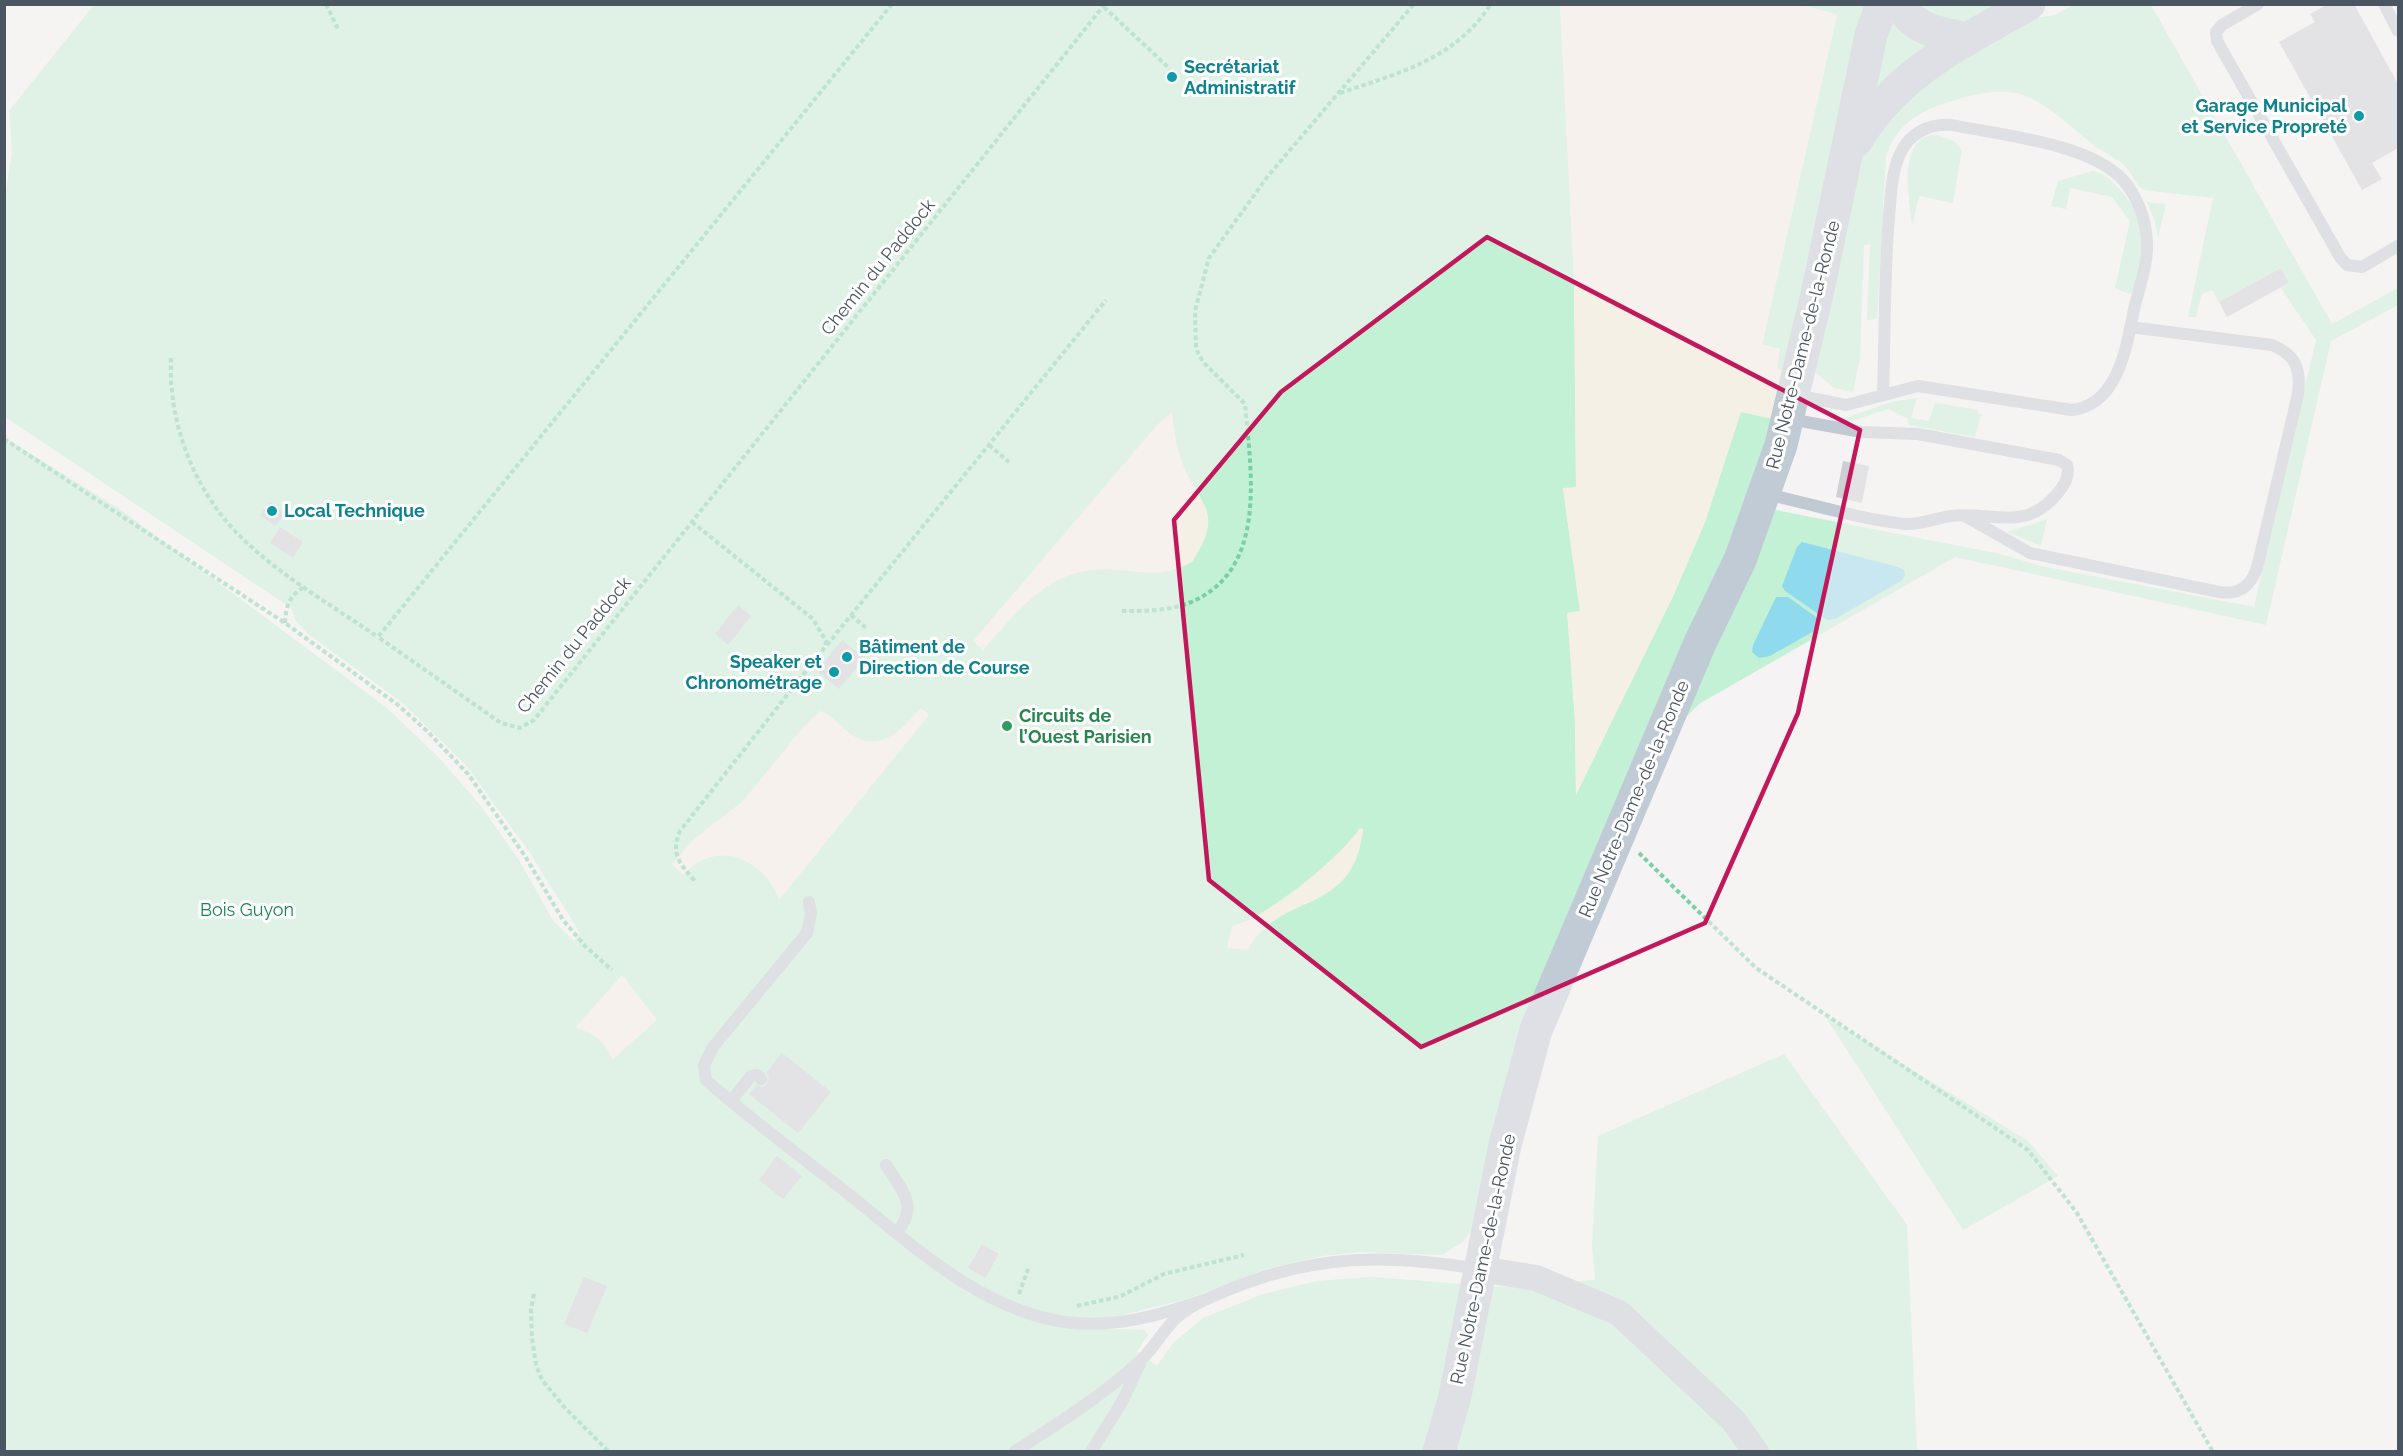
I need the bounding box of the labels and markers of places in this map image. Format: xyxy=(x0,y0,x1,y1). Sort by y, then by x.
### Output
place label: Secrétariat Administratif xyxy=(1184,56,1297,98)
marker: Secrétariat Administratif xyxy=(1165,70,1179,84)
place label: Garage Municipal et Service Propreté xyxy=(2181,95,2347,137)
marker: Garage Municipal et Service Propreté xyxy=(2352,109,2366,123)
place label: Local Technique xyxy=(284,500,425,521)
marker: Local Technique xyxy=(265,504,279,518)
place label: Bâtiment de Direction de Course xyxy=(859,636,1030,678)
marker: Bâtiment de Direction de Course xyxy=(840,650,854,664)
place label: Speaker et Chronométrage xyxy=(685,651,822,693)
marker: Speaker et Chronométrage xyxy=(827,665,841,679)
place label: Circuits de l’Ouest Parisien xyxy=(1019,705,1152,747)
marker: Circuits de l’Ouest Parisien xyxy=(1000,719,1014,733)

